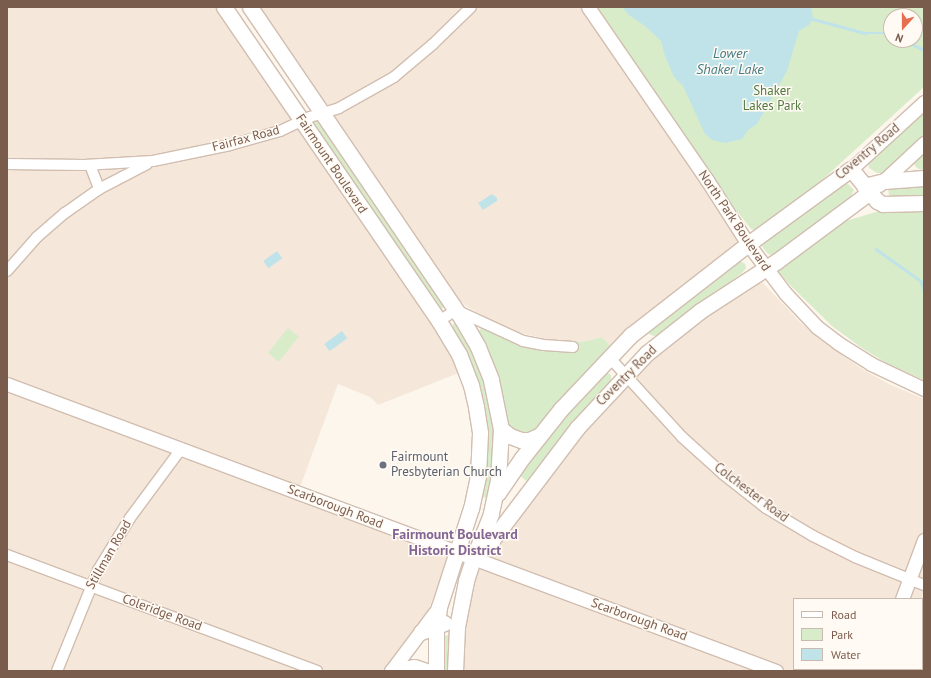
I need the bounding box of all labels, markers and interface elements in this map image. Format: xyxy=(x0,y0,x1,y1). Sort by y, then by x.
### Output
north arrow xyxy=(883,8,923,48)
text: N xyxy=(893,30,905,46)
water label: Lower Shaker Lake xyxy=(696,45,764,78)
park label: Shaker Lakes Park xyxy=(743,84,801,115)
street label: Fairmount Boulevard xyxy=(292,111,370,217)
street label: Coventry Road xyxy=(833,120,903,184)
street label: Fairfax Road xyxy=(210,122,282,156)
street label: North Park Boulevard xyxy=(694,167,774,275)
street label: Coventry Road xyxy=(593,342,661,410)
place label: Fairmount Presbyterian Church xyxy=(391,450,502,481)
marker: Fairmount Presbyterian Church xyxy=(378,460,388,470)
street label: Colchester Road xyxy=(711,460,791,526)
street label: Scarborough Road xyxy=(285,482,385,532)
street label: Stillman Road xyxy=(83,518,135,592)
district label: Fairmount Boulevard Historic District xyxy=(392,526,518,558)
street label: Coleridge Road xyxy=(120,591,204,635)
street label: Scarborough Road xyxy=(589,595,689,645)
legend xyxy=(793,598,923,670)
text: Road xyxy=(831,607,856,622)
text: Park xyxy=(831,627,853,642)
text: Water xyxy=(831,647,861,662)

